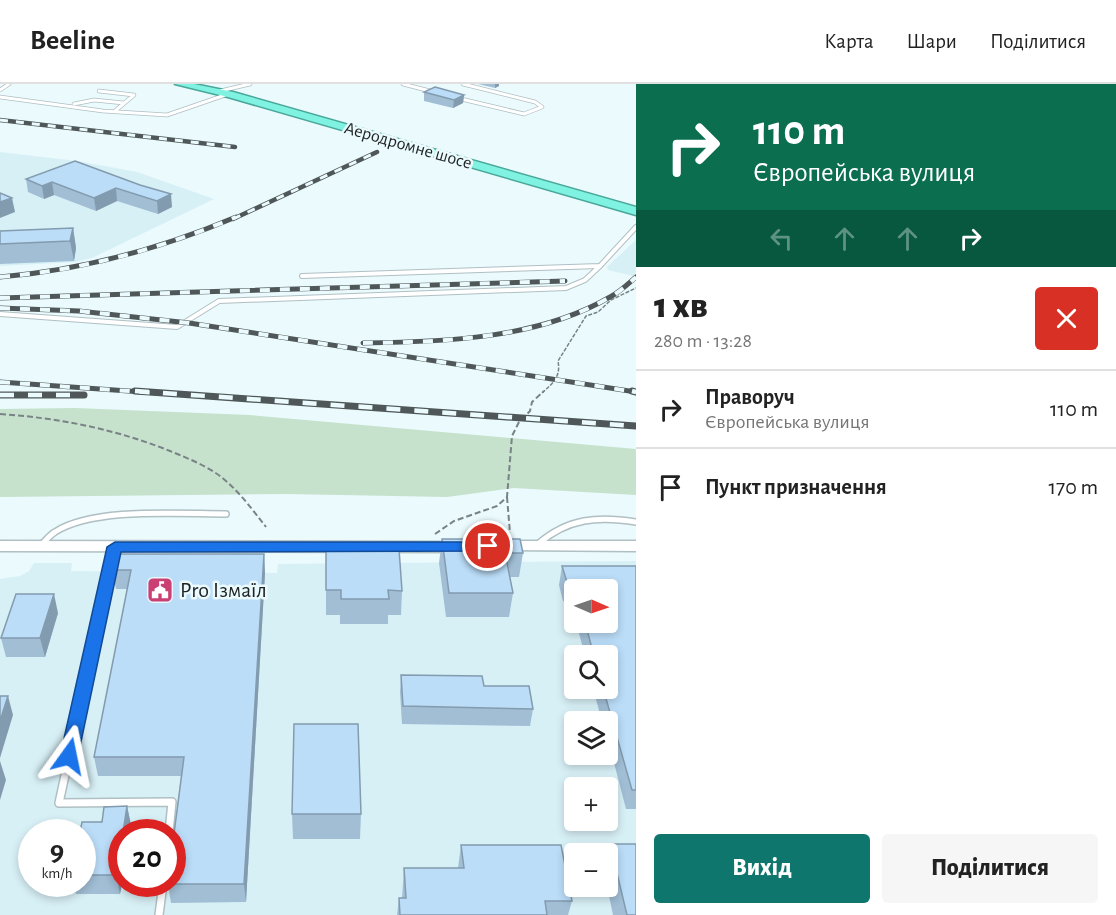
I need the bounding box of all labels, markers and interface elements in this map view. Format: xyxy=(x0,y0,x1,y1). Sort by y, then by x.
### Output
text: Beeline xyxy=(30,27,115,55)
text: Карта xyxy=(824,31,874,52)
text: Шари xyxy=(907,31,957,52)
text: Поділитися xyxy=(990,31,1086,52)
icon: right xyxy=(654,108,732,186)
text: 110 m xyxy=(753,110,845,152)
street label: Аеродромне шосе xyxy=(342,119,474,173)
text: Європейська вулиця xyxy=(753,159,975,186)
icon: left xyxy=(765,222,798,255)
icon: ahead xyxy=(828,222,861,255)
icon: ahead xyxy=(891,222,924,255)
icon: right xyxy=(954,222,987,255)
button: close xyxy=(1035,287,1098,350)
text: 1 хв xyxy=(654,288,708,324)
text: 280 m · 13:28 xyxy=(654,331,752,351)
text: Праворуч xyxy=(705,386,795,408)
icon: right xyxy=(654,393,687,426)
text: 110 m xyxy=(1050,398,1098,420)
text: Європейська вулиця xyxy=(705,412,870,432)
icon: arrive xyxy=(654,471,687,504)
text: Пункт призначення xyxy=(705,476,887,498)
text: 170 m xyxy=(1048,476,1098,498)
pin xyxy=(462,520,513,571)
icon: arrive xyxy=(471,529,504,562)
public building icon: Pro Ізмаїл xyxy=(145,575,175,605)
place label: Pro Ізмаїл xyxy=(180,579,267,601)
north arrow xyxy=(564,579,618,633)
map controls xyxy=(564,579,618,897)
button: search xyxy=(564,645,618,699)
button: layers xyxy=(564,711,618,765)
position arrow xyxy=(37,724,101,788)
button: + xyxy=(564,777,618,831)
speed limit sign: 20 xyxy=(108,819,186,897)
button: Вихід xyxy=(654,834,870,903)
button: Поділитися xyxy=(882,834,1098,903)
text: 9 xyxy=(50,836,64,866)
button: − xyxy=(564,843,618,897)
text: km/h xyxy=(42,866,72,881)

